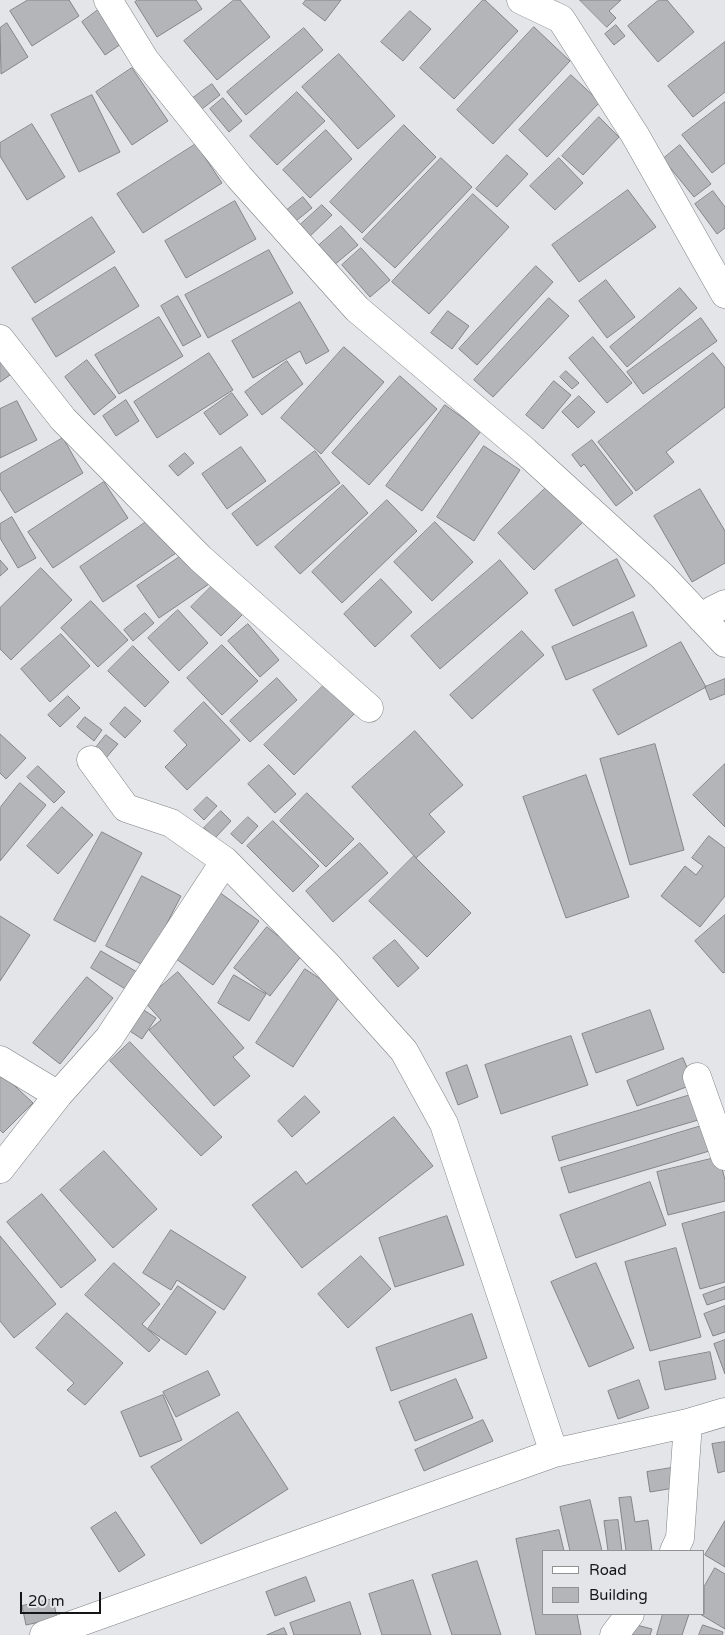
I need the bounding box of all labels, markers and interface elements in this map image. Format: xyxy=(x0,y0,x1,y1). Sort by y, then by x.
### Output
legend xyxy=(542,1550,705,1615)
text: Road xyxy=(589,1561,627,1579)
scale bar xyxy=(22,1582,104,1614)
text: Building xyxy=(589,1586,648,1604)
text: 20 m xyxy=(28,1592,65,1610)

